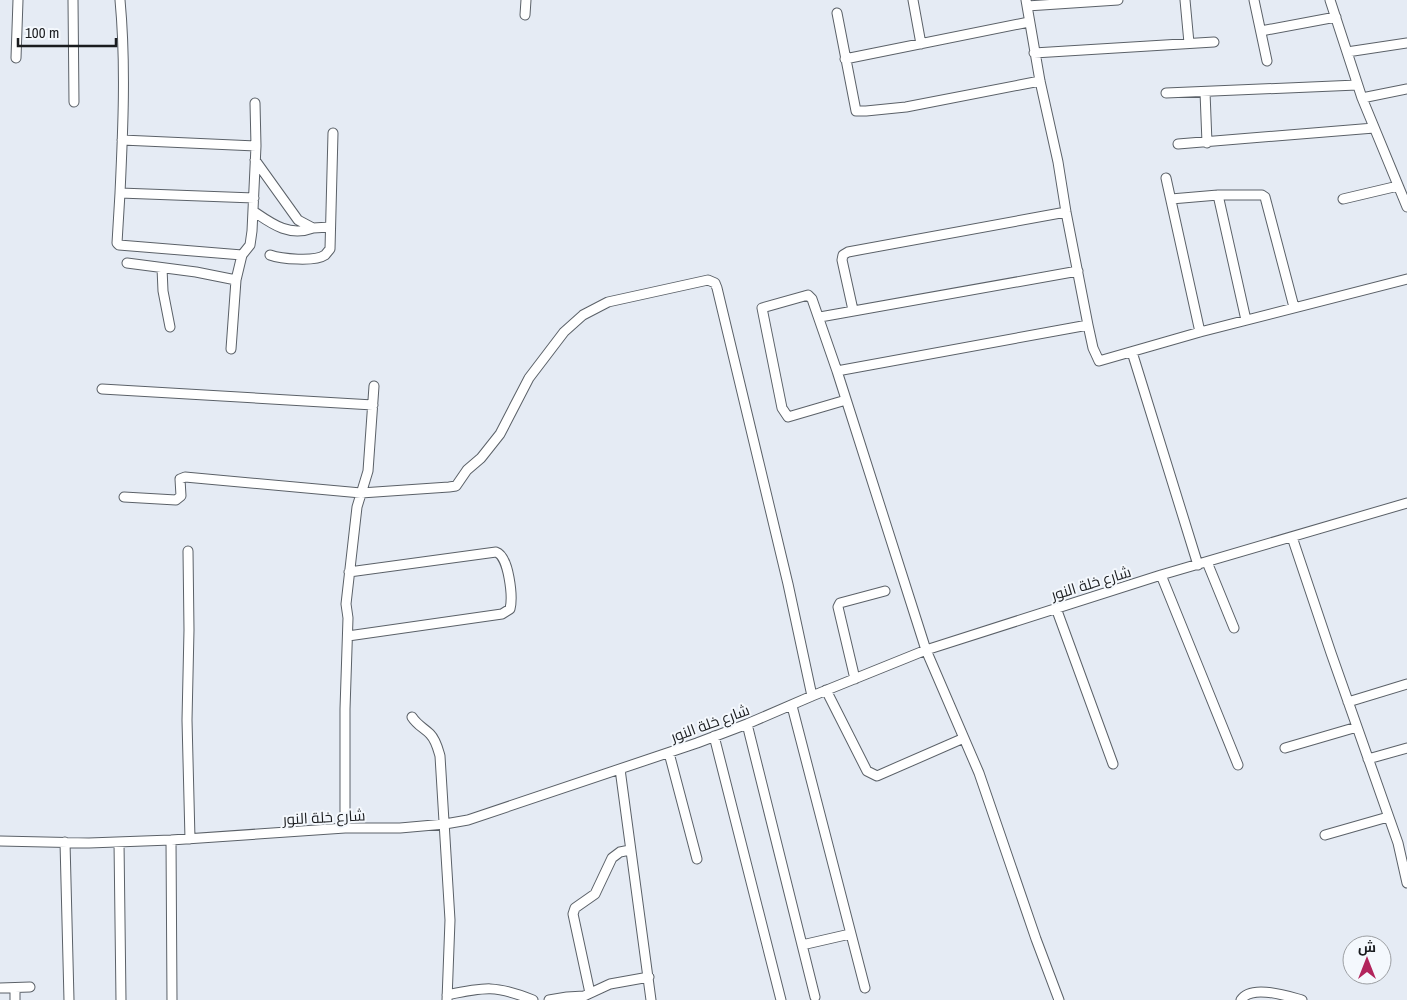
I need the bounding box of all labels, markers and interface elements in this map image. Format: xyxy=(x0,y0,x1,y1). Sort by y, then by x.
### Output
scale bar xyxy=(18,15,115,47)
text: 100 m xyxy=(25,22,59,43)
street label: شارع خلة النور xyxy=(1047,561,1134,606)
street label: شارع خلة النور xyxy=(667,699,753,748)
street label: شارع خلة النور xyxy=(281,804,366,831)
north arrow xyxy=(1342,935,1392,985)
text: ش xyxy=(1358,938,1376,956)

